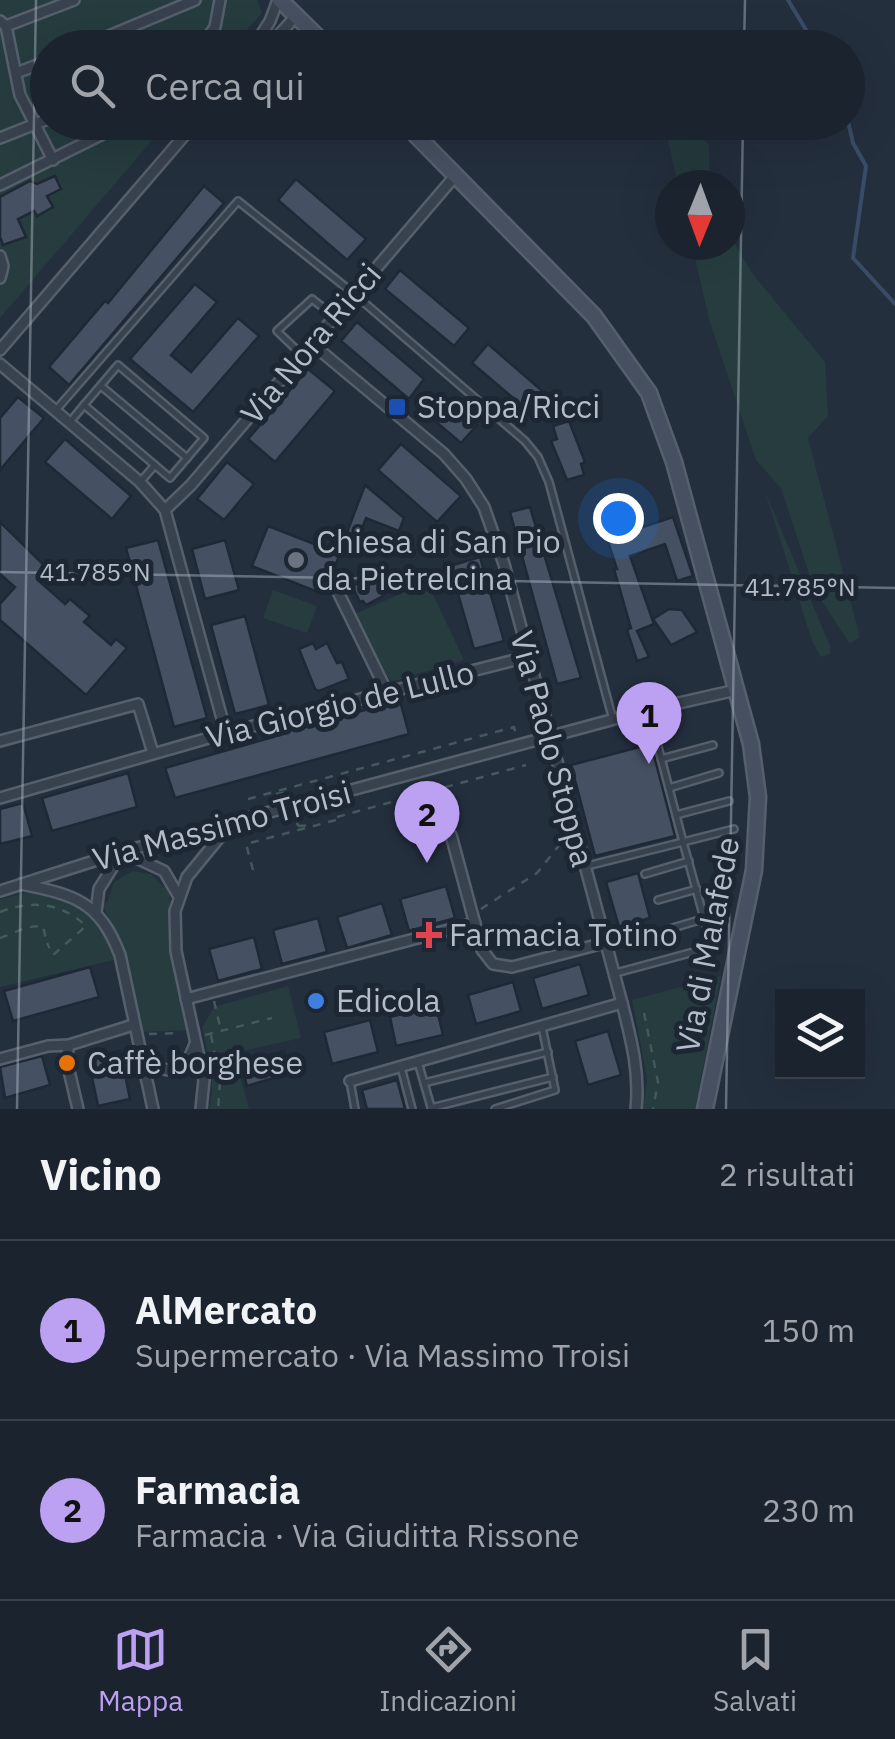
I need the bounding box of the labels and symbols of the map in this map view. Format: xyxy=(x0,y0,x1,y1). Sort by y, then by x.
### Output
north arrow xyxy=(655,170,745,260)
street label: Via Nora Ricci xyxy=(231,254,390,432)
place label: Stoppa/Ricci xyxy=(417,385,600,427)
marker: Stoppa/Ricci xyxy=(386,396,408,418)
your location xyxy=(593,493,644,544)
place label: Chiesa di San Pio da Pietrelcina xyxy=(316,520,561,599)
marker: Chiesa di San Pio da Pietrelcina xyxy=(285,549,307,571)
text: 41.785°N xyxy=(39,555,151,588)
text: 41.785°N xyxy=(744,570,856,603)
street label: Via Paolo Stoppa xyxy=(501,626,605,871)
street label: Via Giorgio de Lullo xyxy=(202,650,478,758)
pin: 1 xyxy=(616,682,682,764)
street label: Via Massimo Troisi xyxy=(88,770,355,880)
pin: 2 xyxy=(394,780,460,863)
street label: Via di Malafede xyxy=(666,833,749,1056)
place label: Farmacia Totino xyxy=(449,913,678,955)
marker: Farmacia Totino xyxy=(418,924,440,946)
place label: Edicola xyxy=(336,979,441,1021)
marker: Edicola xyxy=(305,990,327,1012)
place label: Caffè borghese xyxy=(87,1041,303,1083)
marker: Caffè borghese xyxy=(56,1052,78,1074)

